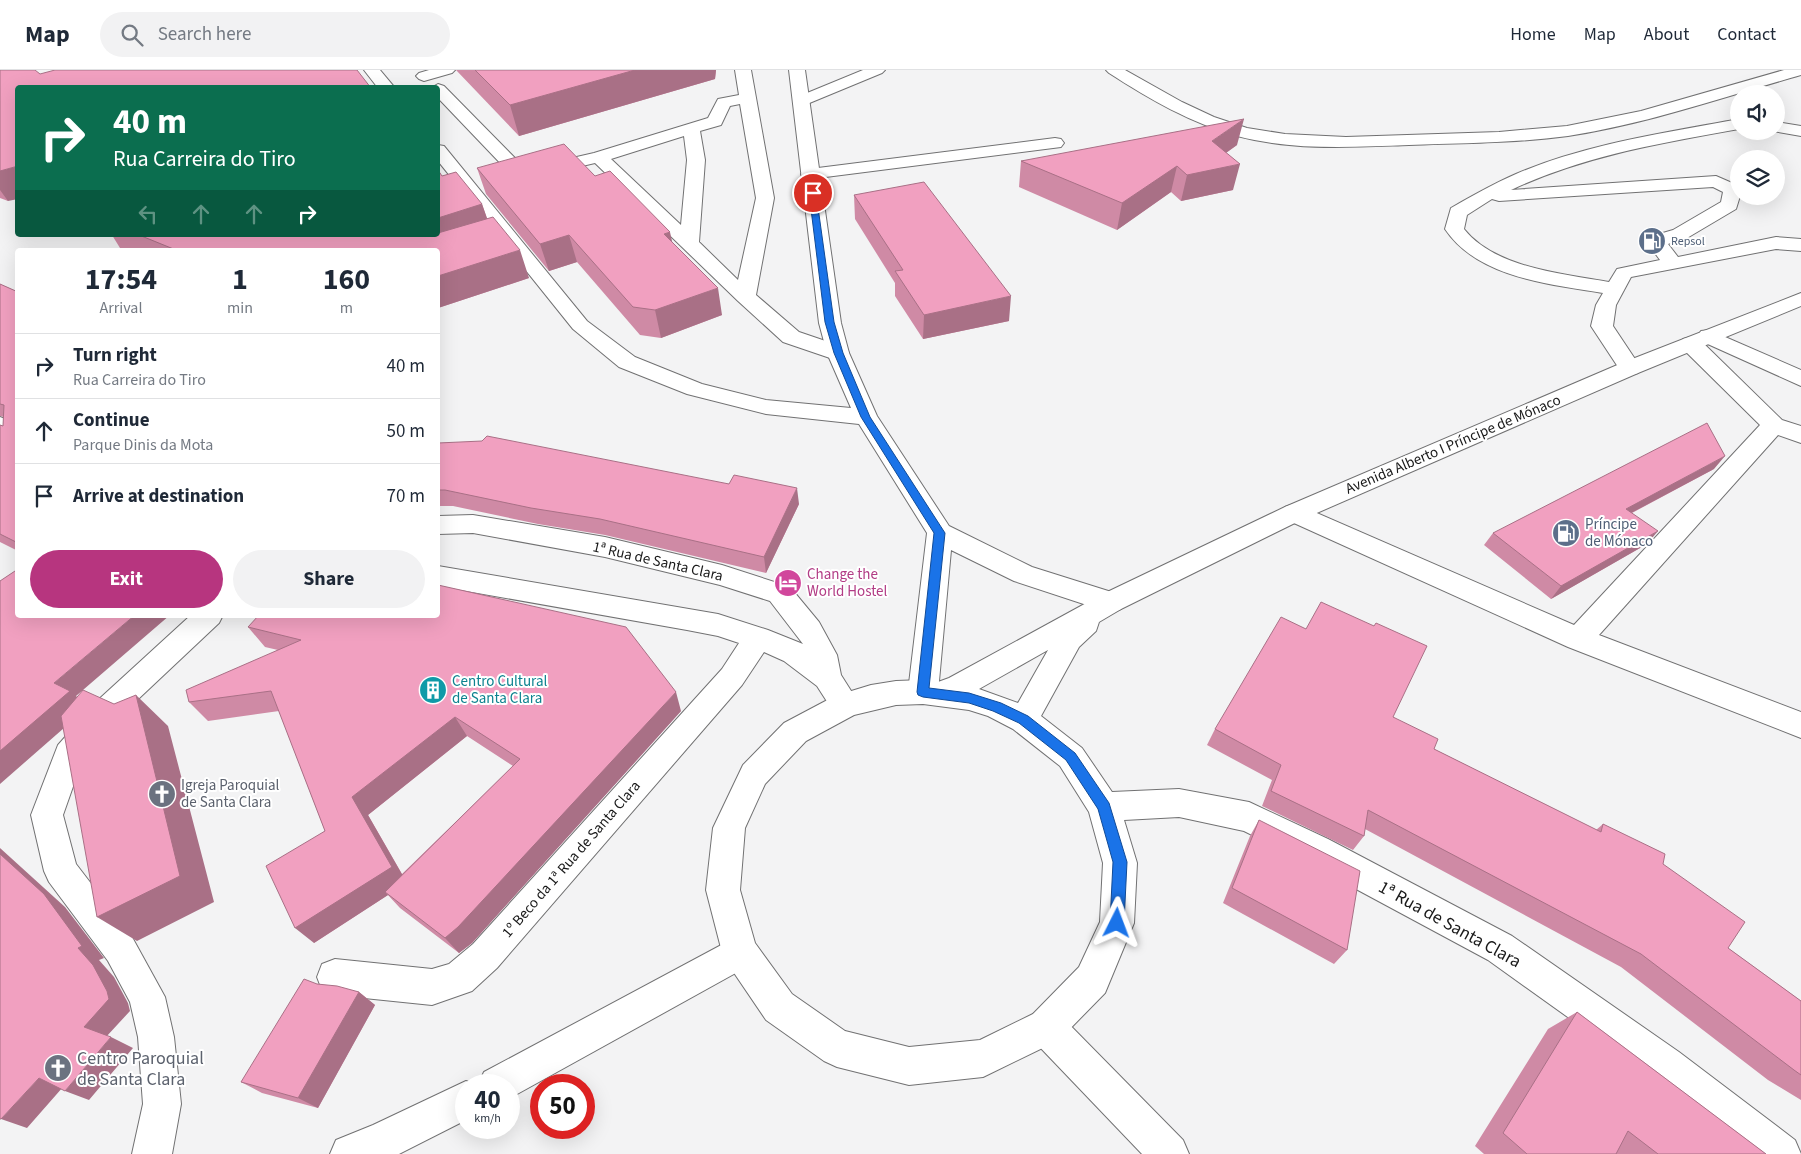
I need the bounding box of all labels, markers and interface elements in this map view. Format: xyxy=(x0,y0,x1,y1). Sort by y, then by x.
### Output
search box xyxy=(100,12,450,57)
text: Map xyxy=(25,17,70,52)
icon: search xyxy=(118,21,146,49)
text: Search here xyxy=(158,21,251,48)
text: Home xyxy=(1510,22,1556,47)
text: Map xyxy=(1584,22,1616,47)
text: About xyxy=(1644,22,1689,47)
text: Contact xyxy=(1717,22,1776,47)
map controls xyxy=(1730,85,1785,205)
button: sound xyxy=(1730,85,1785,140)
text: 40 m xyxy=(113,97,187,147)
icon: right xyxy=(30,105,95,170)
text: Rua Carreira do Tiro xyxy=(113,143,296,175)
button: layers xyxy=(1730,150,1785,205)
pin xyxy=(792,172,834,214)
icon: arrive xyxy=(799,179,827,207)
icon: left xyxy=(134,200,162,228)
icon: ahead xyxy=(187,200,215,228)
icon: ahead xyxy=(240,200,268,228)
icon: right xyxy=(293,200,321,228)
fuel station icon: Repsol xyxy=(1637,226,1667,256)
place label: Repsol xyxy=(1671,233,1705,250)
text: 17:54 xyxy=(85,258,157,301)
text: 1 xyxy=(232,258,248,301)
text: 160 xyxy=(323,258,370,301)
text: Arrival xyxy=(99,297,142,319)
text: min xyxy=(227,297,253,319)
text: m xyxy=(340,297,353,319)
text: Turn right xyxy=(73,342,157,369)
icon: right xyxy=(30,352,58,380)
text: 40 m xyxy=(387,353,425,380)
text: Rua Carreira do Tiro xyxy=(73,369,206,391)
street label: Avenida Alberto I Príncipe de Mónaco xyxy=(1342,389,1564,499)
text: Continue xyxy=(73,407,150,434)
icon: ahead xyxy=(30,417,58,445)
text: 50 m xyxy=(387,418,425,445)
text: Parque Dinis da Mota xyxy=(73,434,213,456)
icon: arrive xyxy=(30,482,58,510)
text: Arrive at destination xyxy=(73,483,244,510)
text: 70 m xyxy=(387,483,425,510)
place label: Príncipe de Mónaco xyxy=(1585,514,1653,552)
fuel station icon: Príncipe de Mónaco xyxy=(1551,518,1581,548)
street label: 1ª Rua de Santa Clara xyxy=(591,536,725,587)
button: Exit xyxy=(30,550,223,608)
button: Share xyxy=(233,550,425,608)
place label: Change the World Hostel xyxy=(807,564,887,602)
hotel icon: Change the World Hostel xyxy=(773,568,803,598)
place label: Centro Cultural de Santa Clara xyxy=(452,671,548,709)
building icon: Centro Cultural de Santa Clara xyxy=(418,675,448,705)
place label: Igreja Paroquial de Santa Clara xyxy=(181,775,280,813)
street label: 1º Beco da 1ª Rua de Santa Clara xyxy=(497,776,646,942)
church icon: Igreja Paroquial de Santa Clara xyxy=(147,779,177,809)
street label: 1ª Rua de Santa Clara xyxy=(1374,875,1526,974)
position arrow xyxy=(1090,896,1142,948)
place label: Centro Paroquial de Santa Clara xyxy=(77,1046,204,1092)
church icon: Centro Paroquial de Santa Clara xyxy=(43,1053,73,1083)
speed limit sign: 50 xyxy=(530,1074,595,1139)
text: 40 xyxy=(474,1082,501,1118)
text: km/h xyxy=(474,1110,501,1127)

